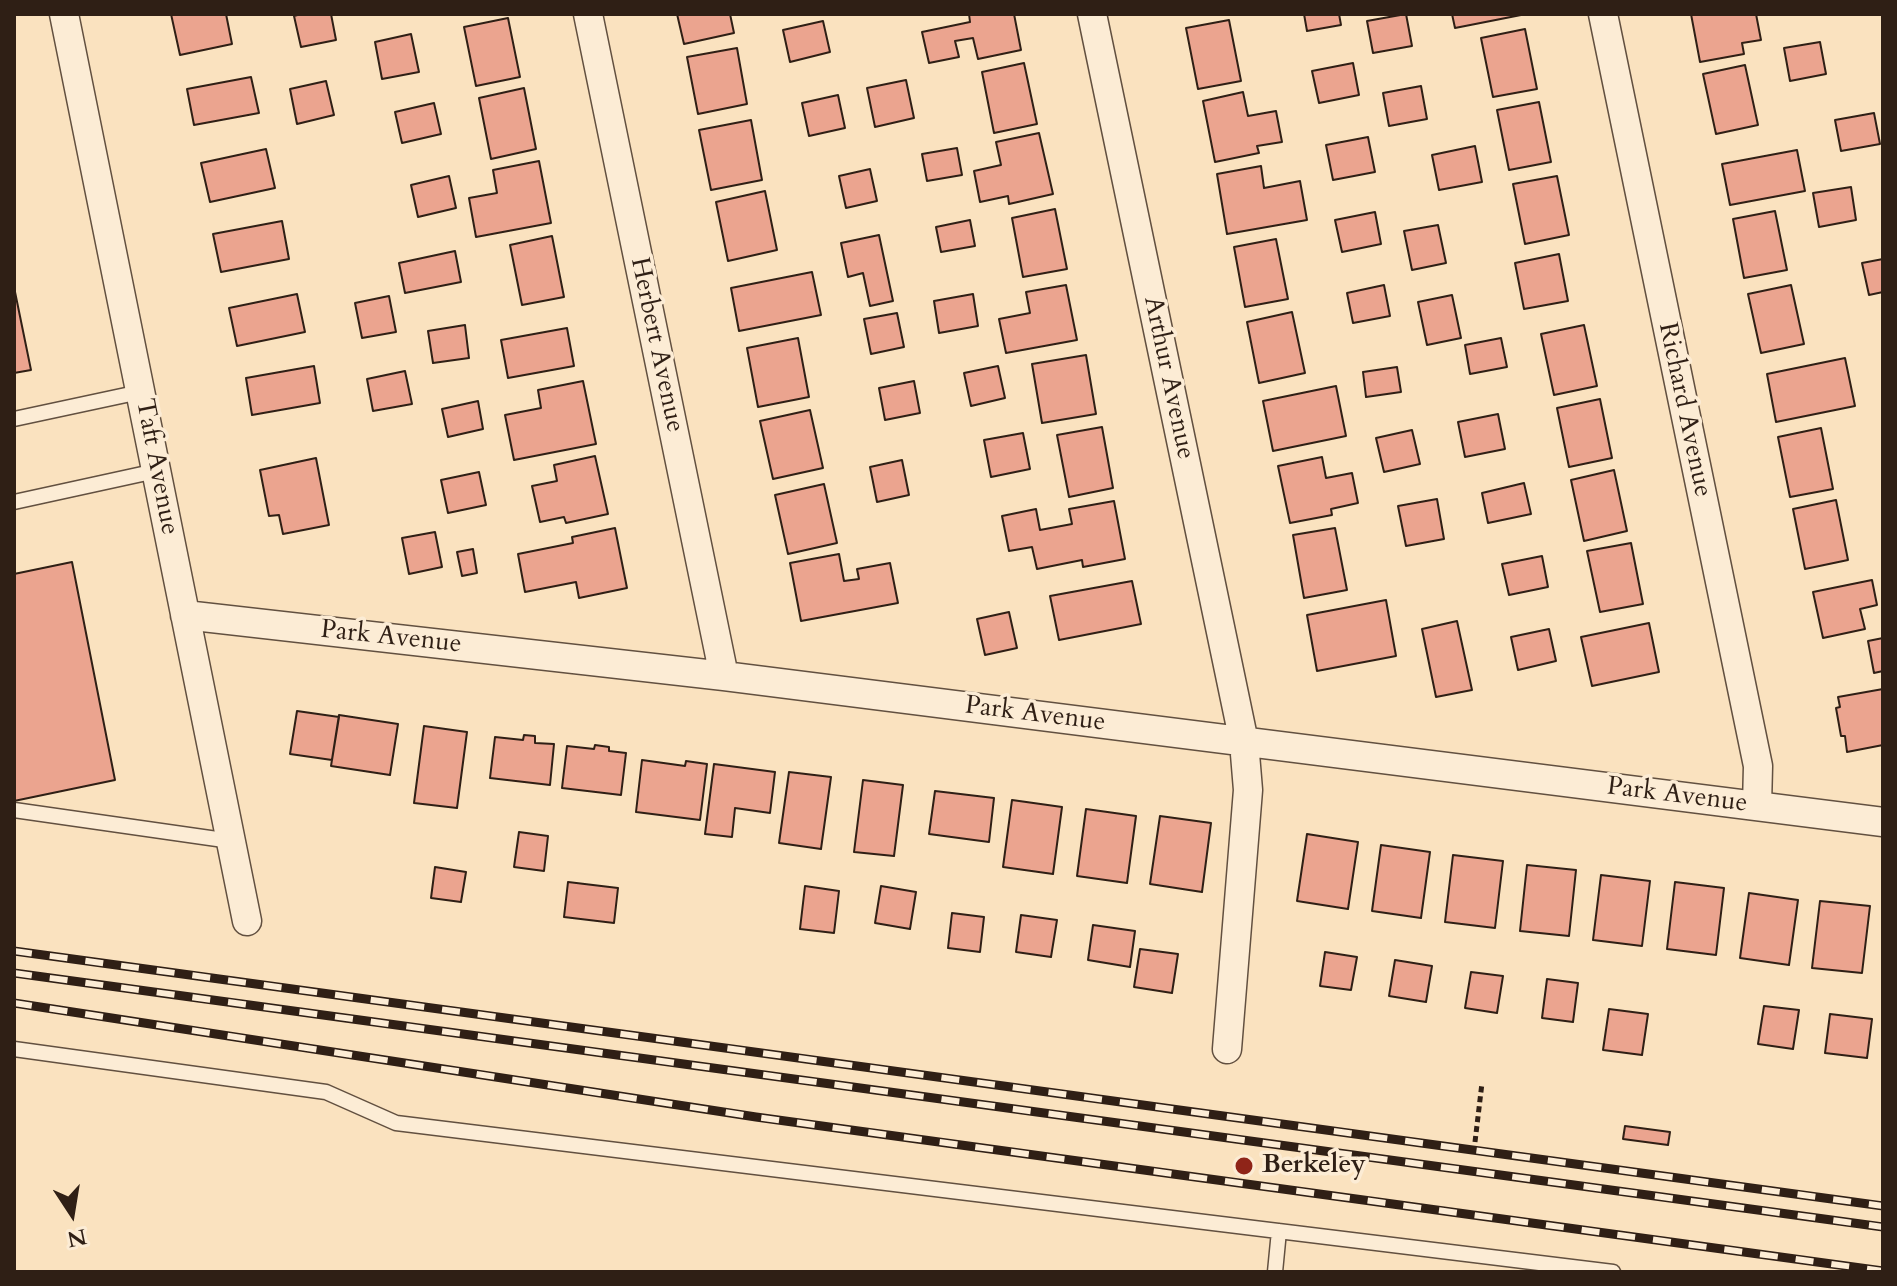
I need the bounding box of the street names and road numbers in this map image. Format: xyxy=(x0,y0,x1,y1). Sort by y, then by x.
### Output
street label: Herbert Avenue xyxy=(622,255,690,435)
street label: Arthur Avenue xyxy=(1136,294,1200,462)
street label: Richard Avenue xyxy=(1650,320,1718,500)
street label: Taft Avenue xyxy=(128,396,184,538)
street label: Park Avenue xyxy=(319,615,463,661)
street label: Park Avenue xyxy=(963,691,1107,739)
street label: Park Avenue xyxy=(1605,772,1749,820)

